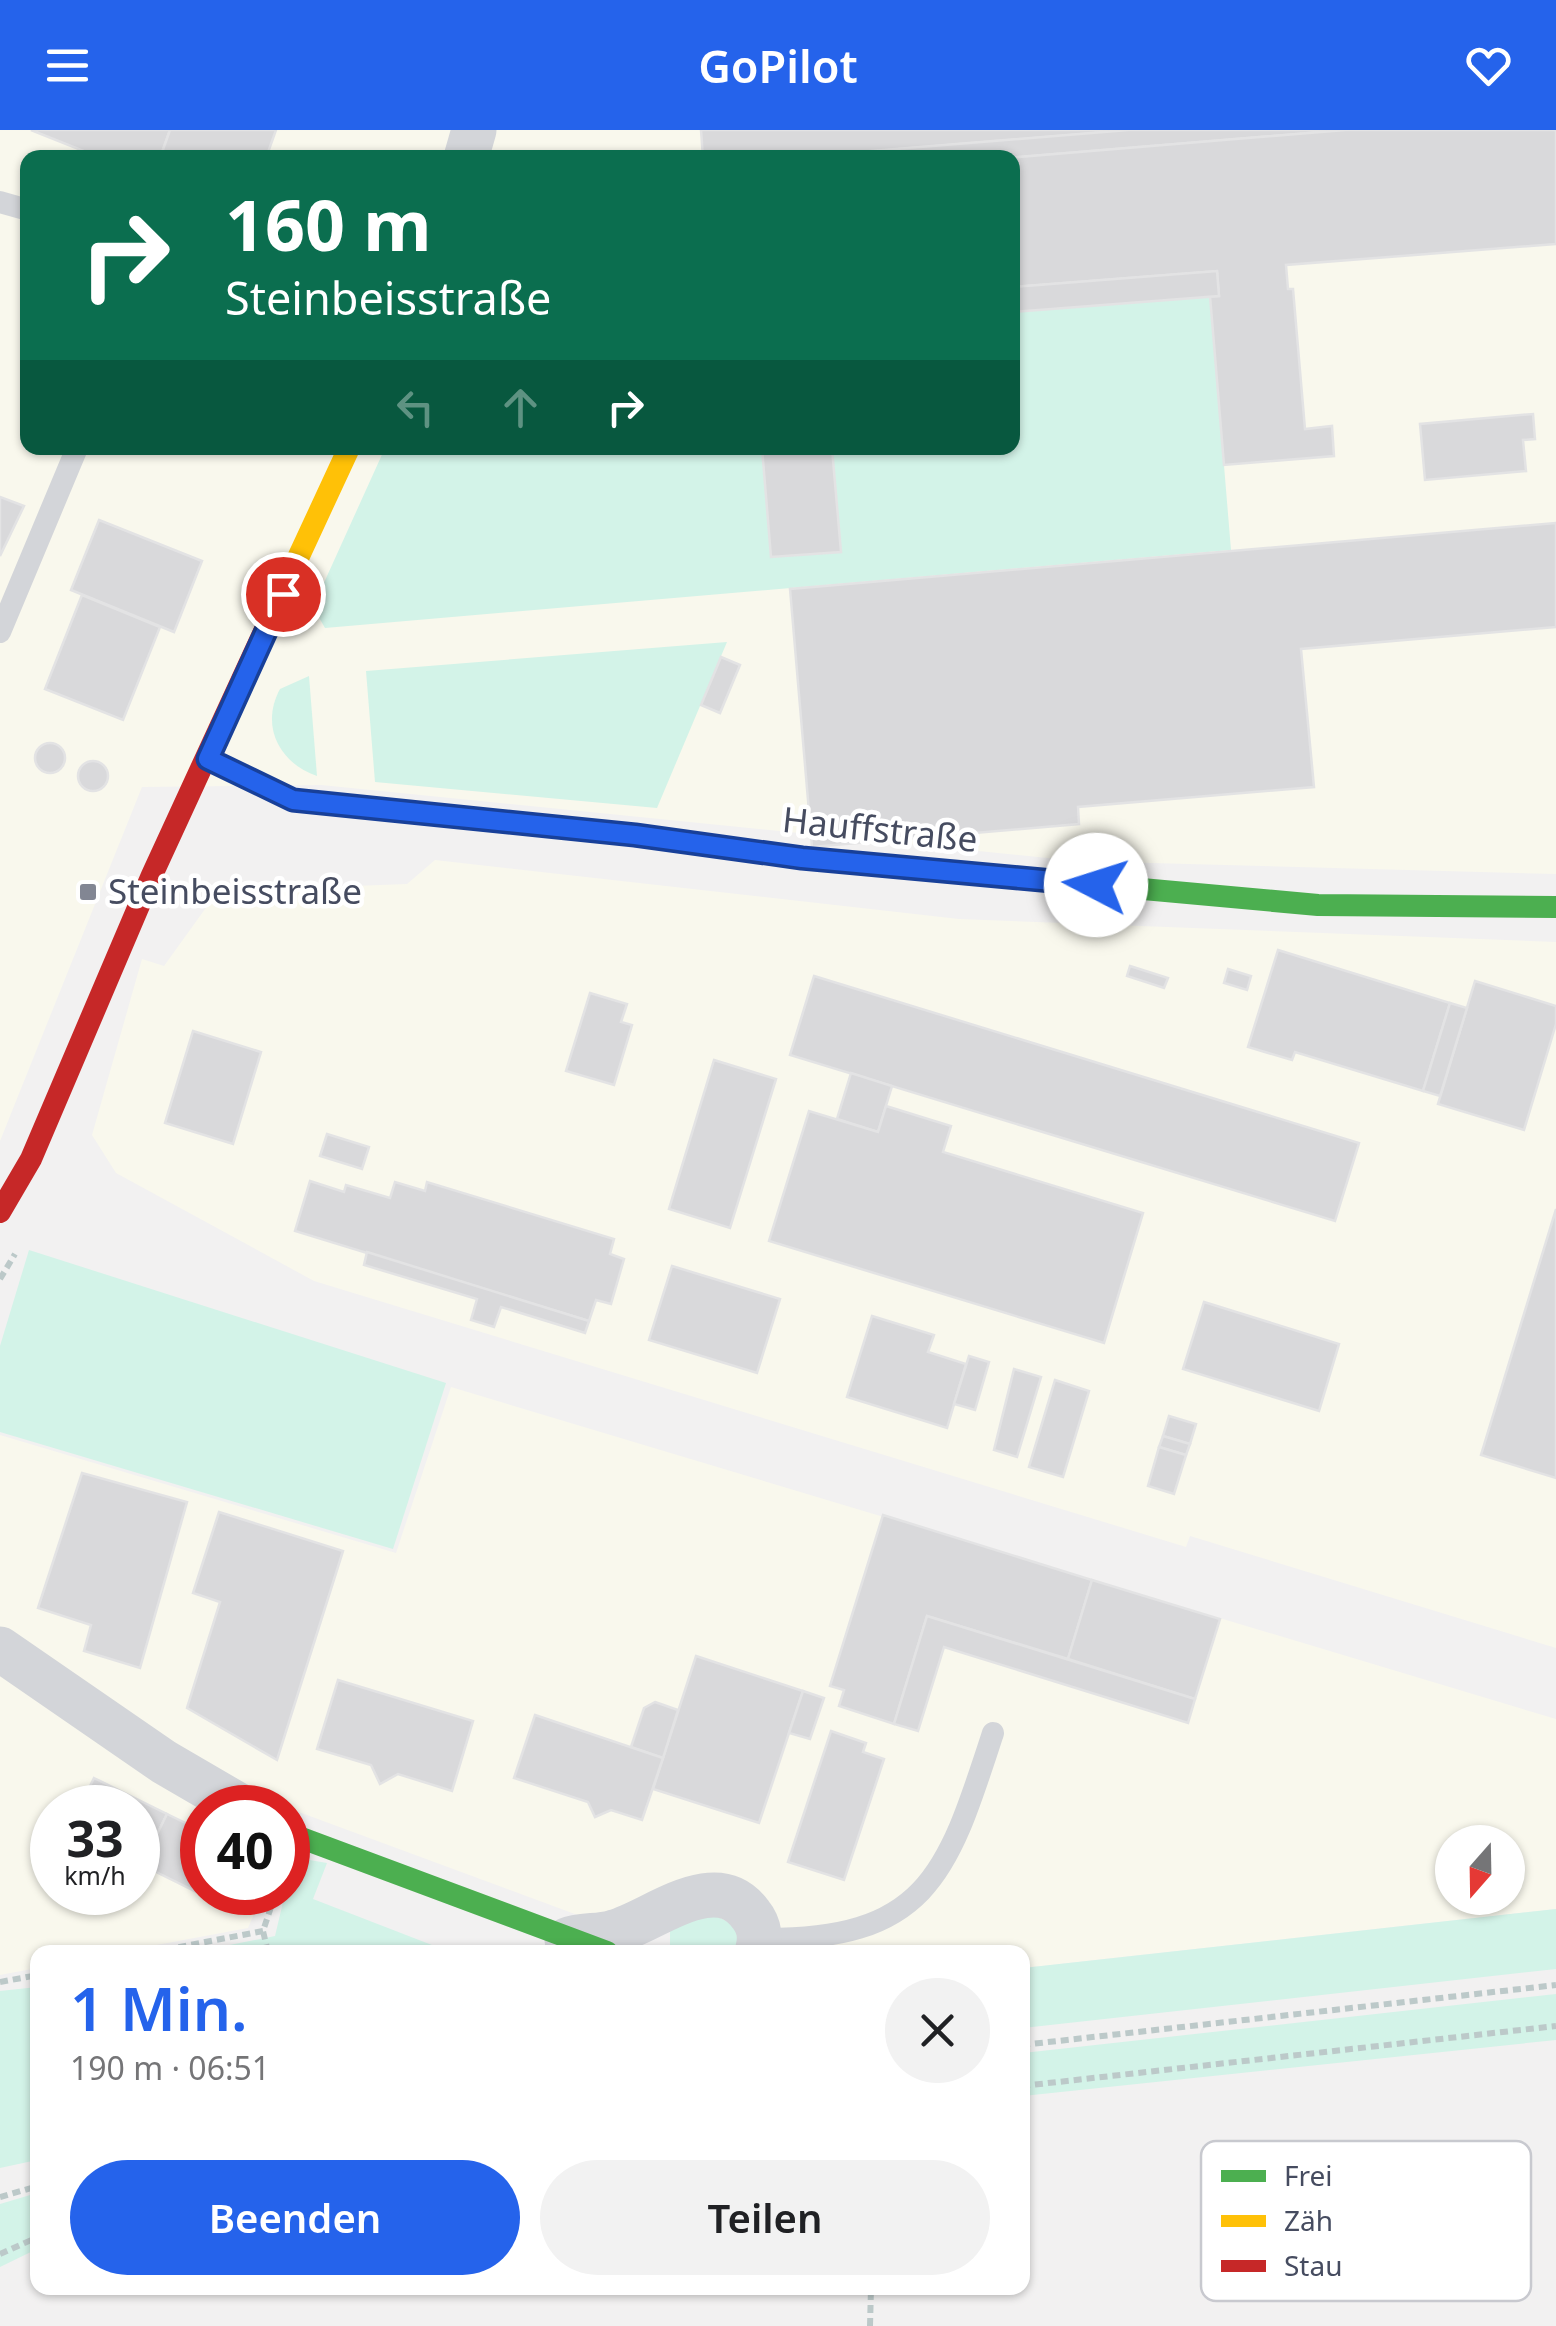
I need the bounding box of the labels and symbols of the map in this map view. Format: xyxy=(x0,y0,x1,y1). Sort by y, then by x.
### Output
pin xyxy=(241,552,326,637)
street label: Hauffstraße xyxy=(780,795,980,862)
position arrow xyxy=(1044,833,1148,937)
place label: Steinbeisstraße xyxy=(108,867,362,914)
marker: Steinbeisstraße xyxy=(77,881,99,903)
speed limit sign: 40 xyxy=(180,1785,310,1915)
north arrow xyxy=(1435,1825,1525,1915)
legend xyxy=(1201,2141,1531,2301)
text: Frei xyxy=(1284,2156,1333,2194)
text: Zäh xyxy=(1284,2201,1333,2239)
text: Stau xyxy=(1284,2246,1343,2284)

